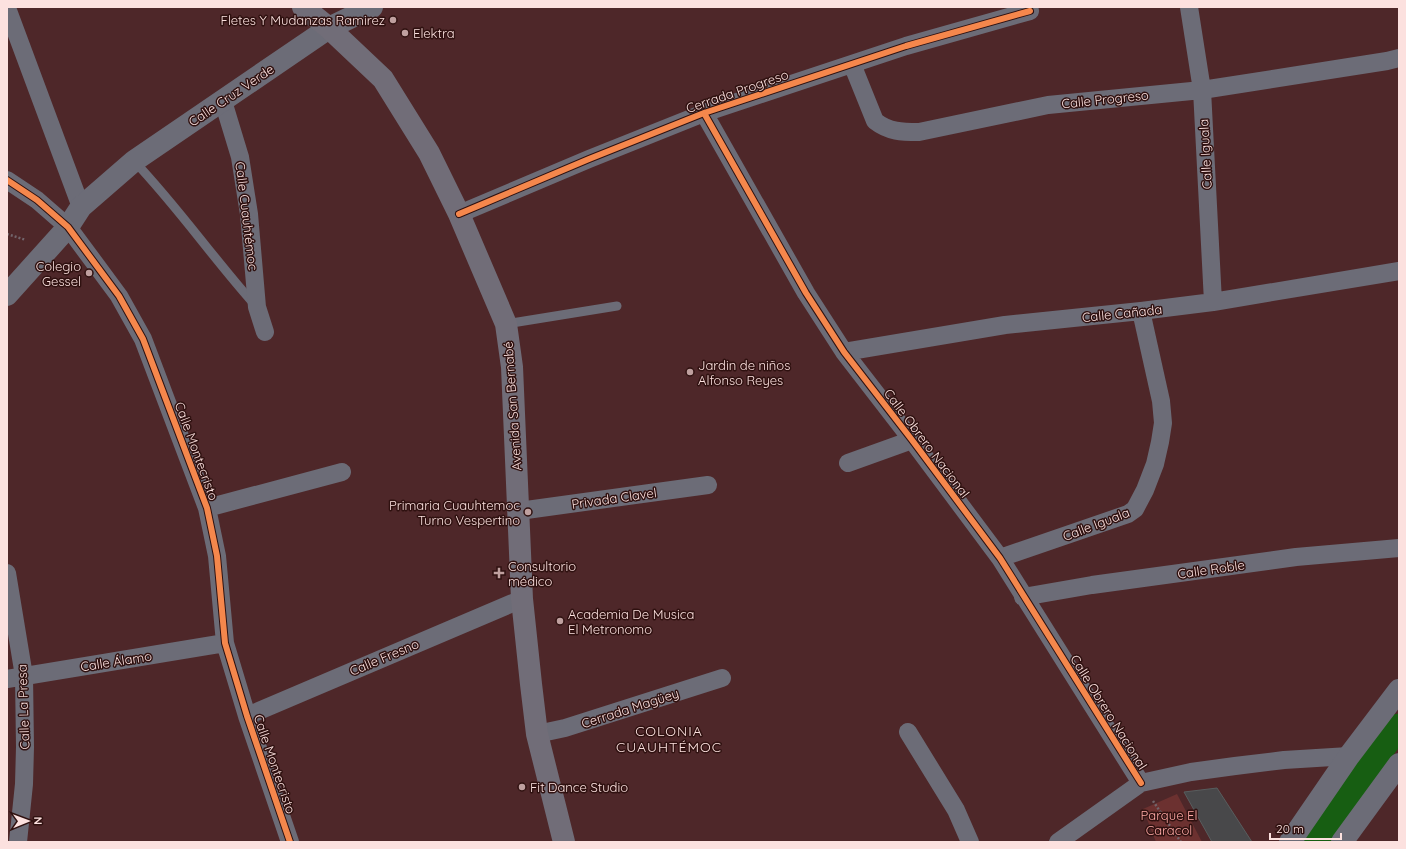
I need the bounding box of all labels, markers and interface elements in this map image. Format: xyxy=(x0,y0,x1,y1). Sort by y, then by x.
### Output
place label: Fletes Y Mudanzas Ramirez xyxy=(221,12,385,28)
marker: Fletes Y Mudanzas Ramirez xyxy=(388,15,398,25)
place label: Elektra xyxy=(413,25,455,41)
marker: Elektra xyxy=(400,28,410,38)
street label: Calle Cruz Verde xyxy=(185,61,277,129)
street label: Cerrada Progreso xyxy=(684,66,790,116)
street label: Calle Progreso xyxy=(1061,86,1150,112)
street label: Calle Iguala xyxy=(1195,118,1215,190)
street label: Calle Cuauhtémoc xyxy=(232,161,262,272)
place label: Colegio Gessel xyxy=(36,258,81,289)
marker: Colegio Gessel xyxy=(84,268,94,278)
street label: Calle Cañada xyxy=(1081,301,1163,325)
street label: Avenida San Bernabé xyxy=(500,341,524,471)
place label: Jardin de niños Alfonso Reyes xyxy=(698,357,790,388)
marker: Jardin de niños Alfonso Reyes xyxy=(685,367,695,377)
street label: Calle Obrero Nacional xyxy=(881,385,973,501)
street label: Calle Montecristo xyxy=(172,400,222,503)
street label: Privada Clavel xyxy=(570,484,658,512)
place label: Primaria Cuauhtemoc Turno Vespertino xyxy=(389,497,520,528)
street label: Calle Iguala xyxy=(1060,504,1132,544)
marker: Primaria Cuauhtemoc Turno Vespertino xyxy=(523,507,533,517)
street label: Calle Roble xyxy=(1176,556,1246,582)
place label: Consultorio médico xyxy=(508,558,576,589)
marker: Consultorio médico xyxy=(493,567,505,579)
place label: Academia De Musica El Metronomo xyxy=(568,606,694,637)
marker: Academia De Musica El Metronomo xyxy=(555,616,565,626)
street label: Calle Fresno xyxy=(347,635,421,679)
street label: Calle Álamo xyxy=(79,647,153,675)
street label: Calle Obrero Nacional xyxy=(1067,652,1151,772)
street label: Calle La Presa xyxy=(14,664,32,750)
street label: Cerrada Magüey xyxy=(579,685,681,731)
street label: Calle Montecristo xyxy=(251,712,299,816)
district label: COLONIA CUAUHTÉMOC xyxy=(616,722,722,756)
place label: Fit Dance Studio xyxy=(530,779,628,795)
marker: Fit Dance Studio xyxy=(517,782,527,792)
north arrow xyxy=(8,801,48,841)
park label: Parque El Caracol xyxy=(1141,807,1197,838)
scale bar xyxy=(1270,815,1341,841)
text: N xyxy=(31,817,45,825)
text: 20 m xyxy=(1276,821,1304,836)

